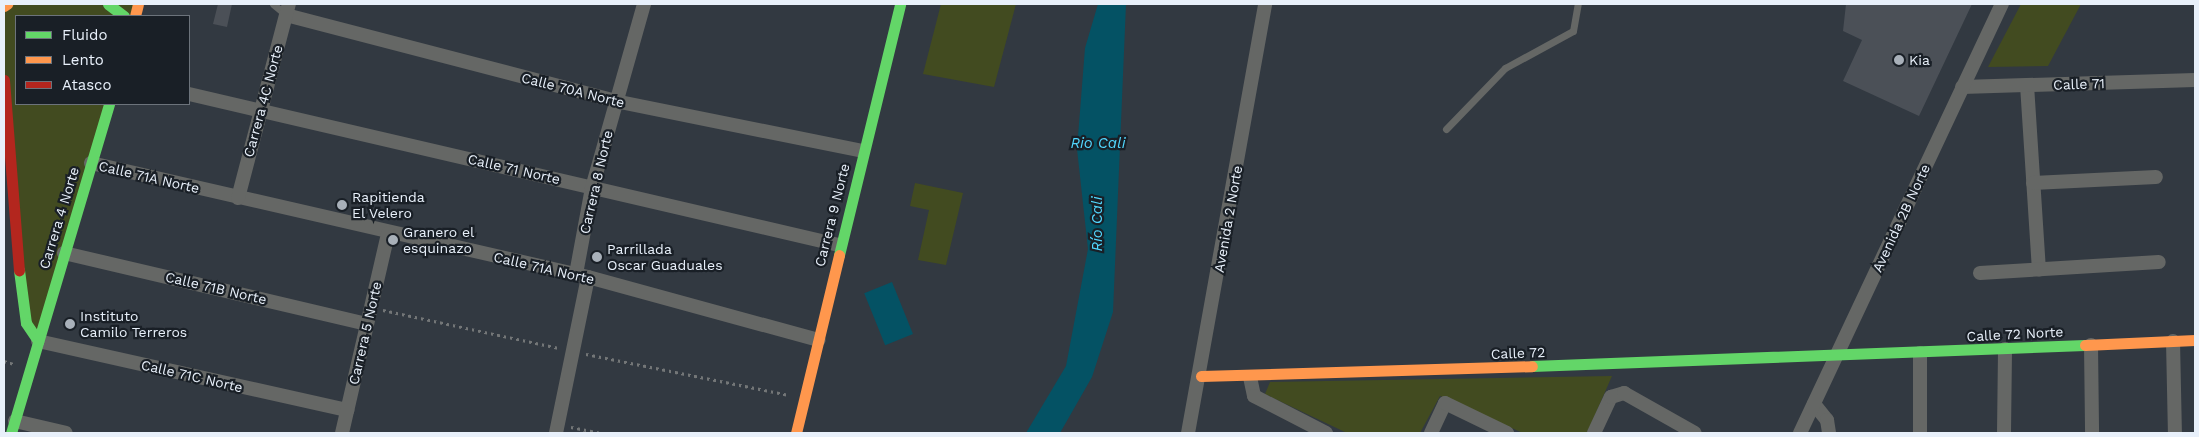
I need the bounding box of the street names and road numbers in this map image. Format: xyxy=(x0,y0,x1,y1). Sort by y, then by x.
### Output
street label: Carrera 4C Norte xyxy=(240,43,286,159)
street label: Calle 70A Norte xyxy=(519,69,627,111)
street label: Calle 71 xyxy=(2053,75,2105,93)
street label: Carrera 8 Norte xyxy=(576,128,616,236)
street label: Calle 71 Norte xyxy=(466,150,562,188)
street label: Calle 71A Norte xyxy=(96,157,202,197)
street label: Carrera 9 Norte xyxy=(811,161,853,269)
street label: Avenida 2B Norte xyxy=(1868,161,1934,275)
street label: Avenida 2 Norte xyxy=(1210,164,1246,274)
street label: Carrera 4 Norte xyxy=(35,165,83,271)
street label: Calle 71A Norte xyxy=(491,248,597,288)
street label: Calle 71B Norte xyxy=(163,268,269,308)
street label: Carrera 5 Norte xyxy=(345,280,385,386)
street label: Calle 72 Norte xyxy=(1966,323,2064,345)
street label: Calle 72 xyxy=(1490,344,1546,362)
street label: Calle 71C Norte xyxy=(139,356,245,396)

